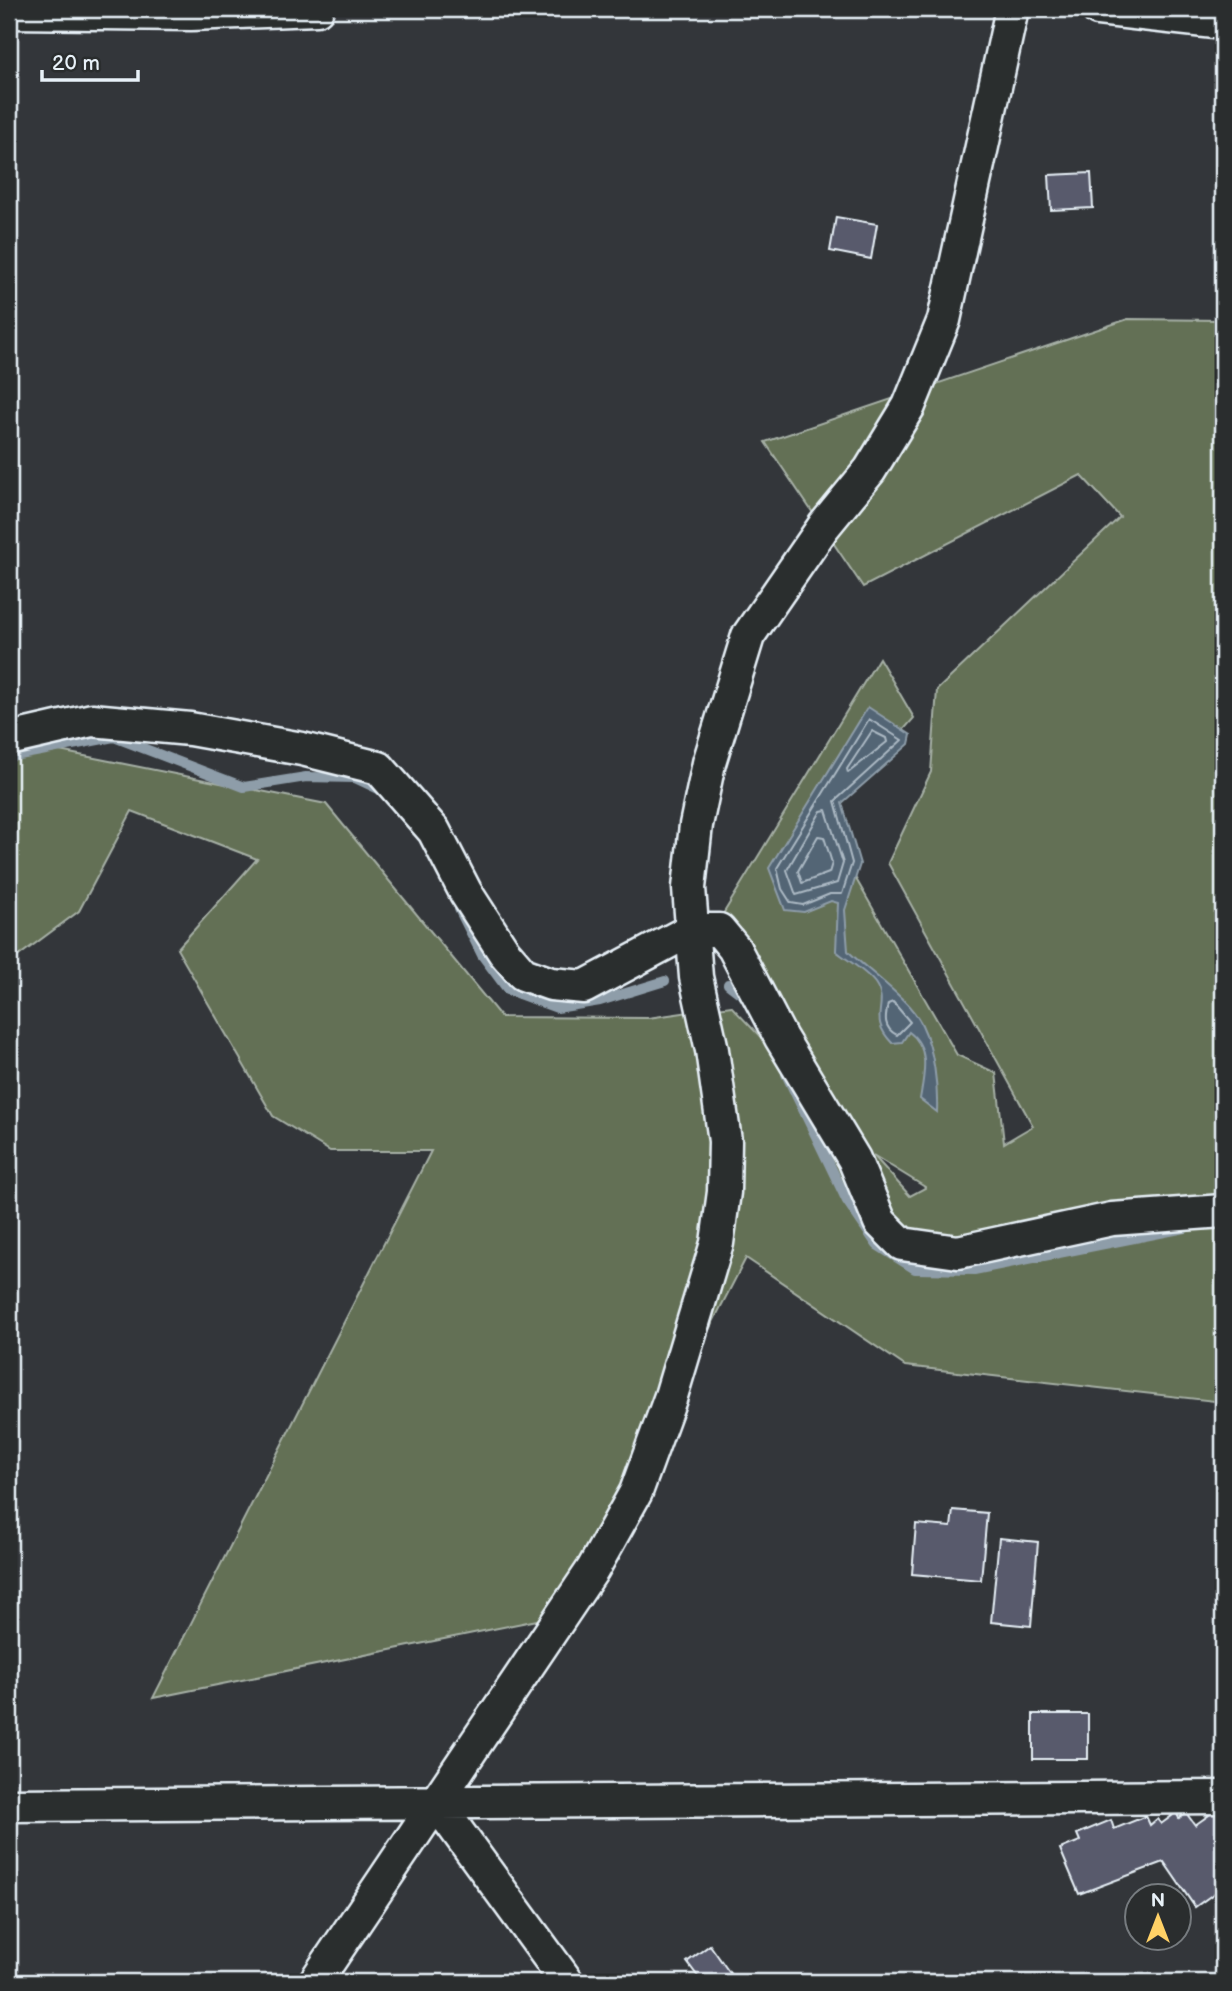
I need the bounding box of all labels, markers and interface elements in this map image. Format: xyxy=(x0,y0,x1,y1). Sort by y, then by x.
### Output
scale bar xyxy=(42,38,138,82)
text: 20 m xyxy=(52,51,100,76)
north arrow xyxy=(1124,1882,1194,1952)
text: N xyxy=(1151,1890,1165,1913)

